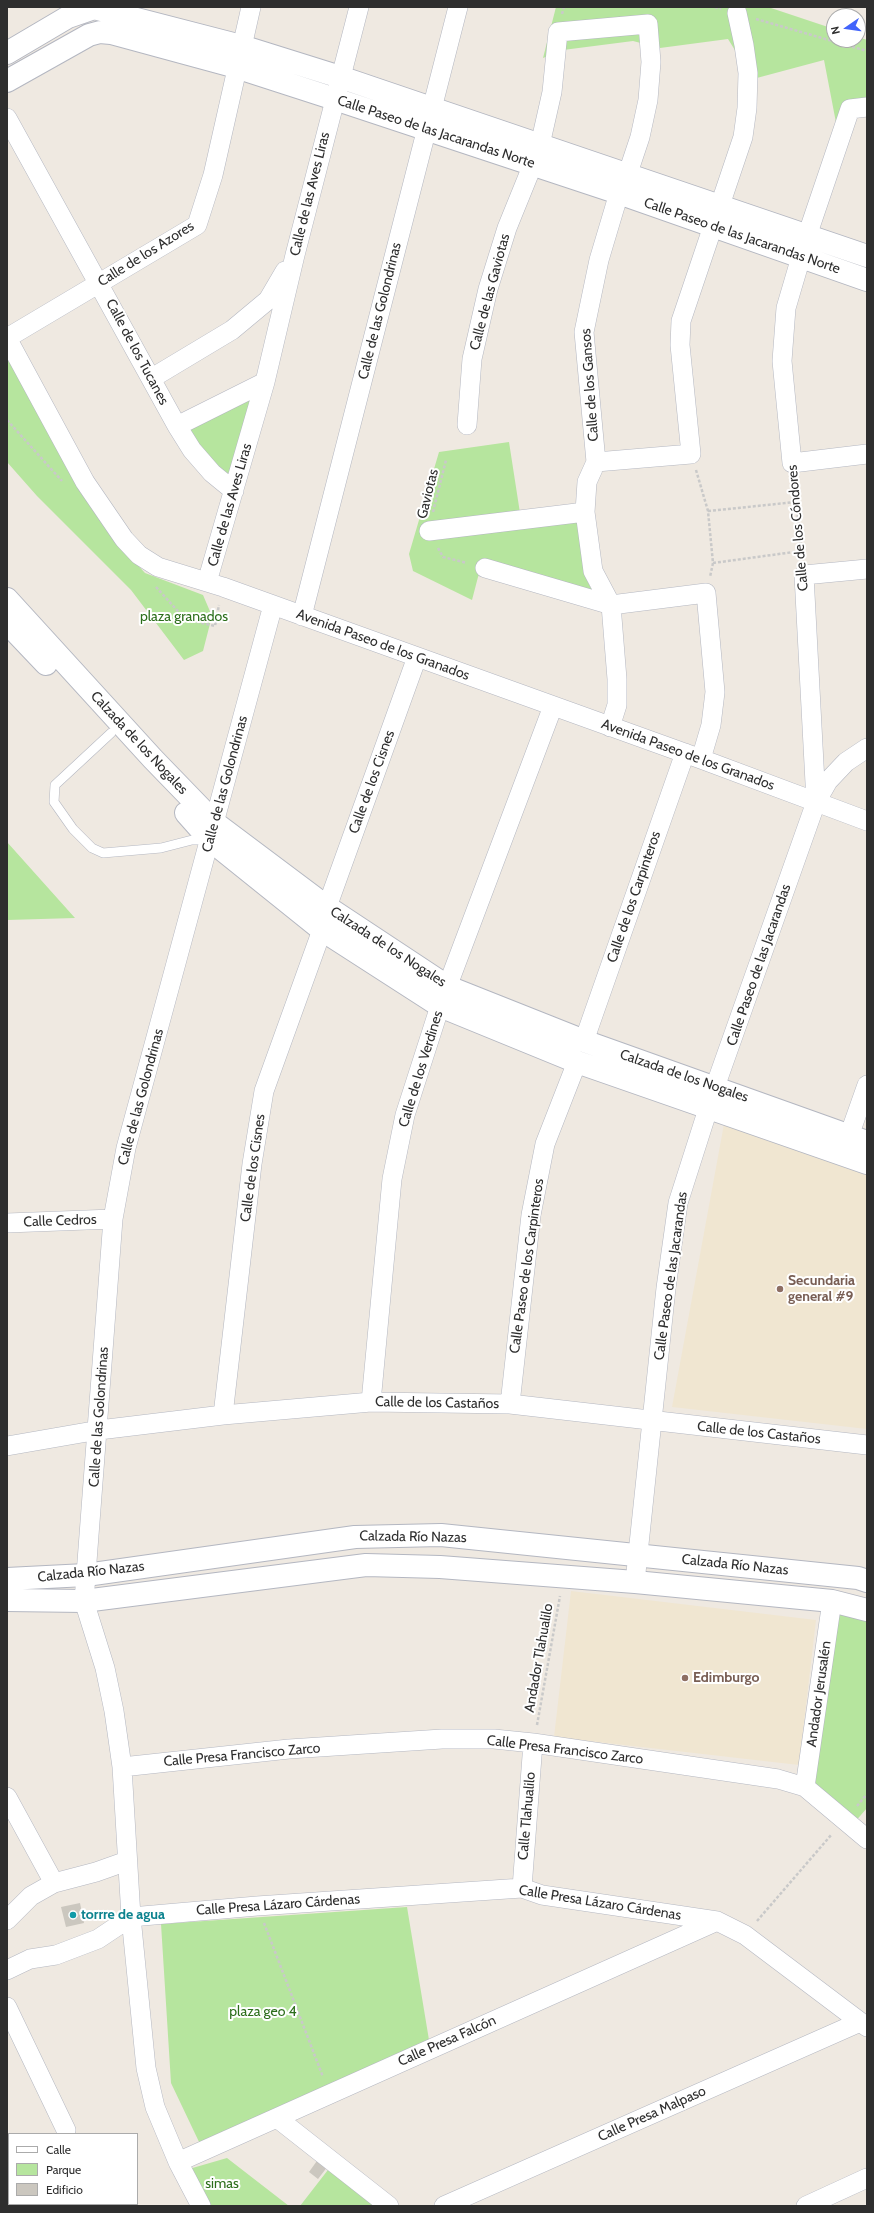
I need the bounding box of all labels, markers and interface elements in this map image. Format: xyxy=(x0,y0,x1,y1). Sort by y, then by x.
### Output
north arrow xyxy=(826,8,866,48)
text: N xyxy=(828,25,843,36)
street label: Calle Paseo de las Jacarandas Norte xyxy=(335,92,537,172)
street label: Calle de las Aves Liras xyxy=(286,130,334,258)
street label: Calle Paseo de las Jacarandas Norte xyxy=(642,194,842,278)
street label: Calle de los Azores xyxy=(95,218,197,290)
street label: Calle de las Gaviotas xyxy=(466,232,514,352)
street label: Calle de las Golondrinas xyxy=(355,241,405,381)
street label: Calle de los Tucanes xyxy=(102,296,172,408)
street label: Calle de los Gansos xyxy=(578,328,602,442)
street label: Calle de las Aves Liras xyxy=(204,442,256,568)
street label: Calle de los Cóndores xyxy=(784,464,812,592)
street label: Gaviotas xyxy=(414,467,442,521)
street label: Avenida Paseo de los Granados xyxy=(294,606,472,684)
park label: plaza granados xyxy=(140,609,228,625)
street label: Calzada de los Nogales xyxy=(87,688,191,798)
street label: Calle de las Golondrinas xyxy=(199,714,251,854)
street label: Avenida Paseo de los Granados xyxy=(599,716,777,794)
street label: Calle de los Cisnes xyxy=(346,728,398,836)
street label: Calle de los Carpinteros xyxy=(604,829,664,965)
street label: Calle Paseo de las Jacarandas xyxy=(723,882,795,1048)
street label: Calzada de los Nogales xyxy=(327,903,449,991)
street label: Calle de los Verdines xyxy=(395,1009,447,1129)
street label: Calle de las Golondrinas xyxy=(115,1027,167,1167)
street label: Calzada de los Nogales xyxy=(618,1046,750,1106)
street label: Calle de los Cisnes xyxy=(237,1113,269,1223)
street label: Calle Paseo de los Carpinteros xyxy=(506,1178,548,1354)
street label: Calle Paseo de las Jacarandas xyxy=(651,1191,691,1361)
street label: Calle Cedros xyxy=(23,1211,97,1231)
place label: Secundaria general #9 xyxy=(788,1273,855,1306)
marker: Secundaria general #9 xyxy=(775,1284,785,1294)
street label: Calle de las Golondrinas xyxy=(86,1346,112,1488)
street label: Calle de los Castaños xyxy=(375,1394,499,1412)
street label: Calle de los Castaños xyxy=(696,1418,822,1448)
street label: Calzada Río Nazas xyxy=(359,1528,467,1546)
street label: Calzada Río Nazas xyxy=(681,1551,789,1579)
street label: Calzada Río Nazas xyxy=(37,1558,145,1586)
street label: Andador Tlahualilo xyxy=(521,1602,557,1714)
street label: Andador Jerusalén xyxy=(803,1640,835,1748)
place label: Edimburgo xyxy=(693,1670,760,1686)
marker: Edimburgo xyxy=(680,1673,690,1683)
street label: Calle Presa Francisco Zarco xyxy=(486,1732,644,1768)
street label: Calle Presa Francisco Zarco xyxy=(163,1740,321,1770)
street label: Calle Tlahualilo xyxy=(515,1771,539,1861)
street label: Calle Presa Lázaro Cárdenas xyxy=(518,1882,682,1924)
street label: Calle Presa Lázaro Cárdenas xyxy=(196,1891,360,1919)
place label: torrre de agua xyxy=(81,1907,165,1923)
marker: torrre de agua xyxy=(68,1910,78,1920)
park label: plaza geo 4 xyxy=(229,2004,297,2020)
street label: Calle Presa Falcón xyxy=(395,2012,499,2070)
street label: Calle Presa Malpaso xyxy=(595,2083,709,2145)
legend xyxy=(8,2133,138,2205)
text: Calle xyxy=(46,2142,71,2157)
text: Parque xyxy=(46,2162,81,2177)
park label: simas xyxy=(205,2176,239,2192)
text: Edificio xyxy=(46,2182,83,2197)

